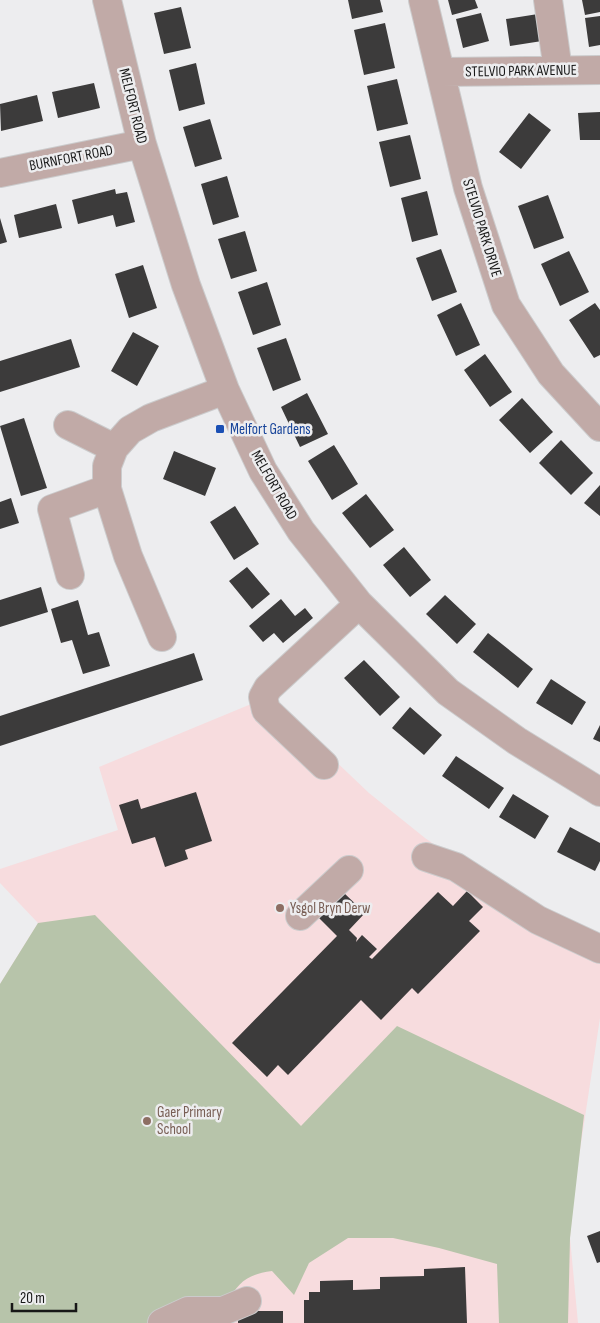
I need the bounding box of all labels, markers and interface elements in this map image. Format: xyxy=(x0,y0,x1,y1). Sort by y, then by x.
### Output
street label: STELVIO PARK AVENUE xyxy=(465,61,577,81)
street label: MELFORT ROAD xyxy=(114,66,152,146)
street label: BURNFORT ROAD xyxy=(28,141,114,175)
street label: STELVIO PARK DRIVE xyxy=(458,177,506,279)
place label: Melfort Gardens xyxy=(230,420,311,439)
marker: Melfort Gardens xyxy=(214,423,226,435)
street label: MELFORT ROAD xyxy=(247,447,301,523)
place label: Ysgol Bryn Derw xyxy=(290,899,371,918)
marker: Ysgol Bryn Derw xyxy=(274,902,286,914)
place label: Gaer Primary School xyxy=(157,1103,222,1139)
marker: Gaer Primary School xyxy=(141,1115,153,1127)
scale bar xyxy=(12,1280,76,1312)
text: 20 m xyxy=(20,1289,45,1308)

